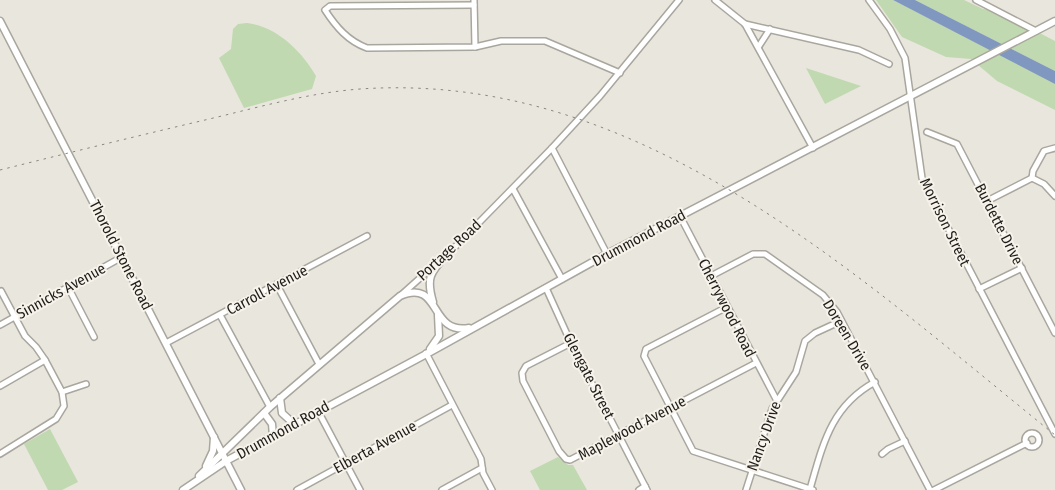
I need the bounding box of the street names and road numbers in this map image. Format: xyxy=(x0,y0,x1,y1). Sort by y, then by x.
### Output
street label: Morrison Street xyxy=(916,175,974,269)
street label: Burdette Drive xyxy=(971,180,1027,268)
street label: Thorold Stone Road xyxy=(86,197,156,313)
street label: Drummond Road xyxy=(589,206,689,270)
street label: Portage Road xyxy=(413,216,485,284)
street label: Cherrywood Road xyxy=(694,256,760,360)
street label: Sinnicks Avenue xyxy=(13,259,109,323)
street label: Carroll Avenue xyxy=(223,261,311,319)
street label: Doreen Drive xyxy=(819,296,875,374)
street label: Glengate Street xyxy=(560,330,618,422)
street label: Maplewood Avenue xyxy=(575,392,689,464)
street label: Drummond Road xyxy=(233,397,333,463)
street label: Nancy Drive xyxy=(743,399,785,473)
street label: Elberta Avenue xyxy=(330,417,420,477)

